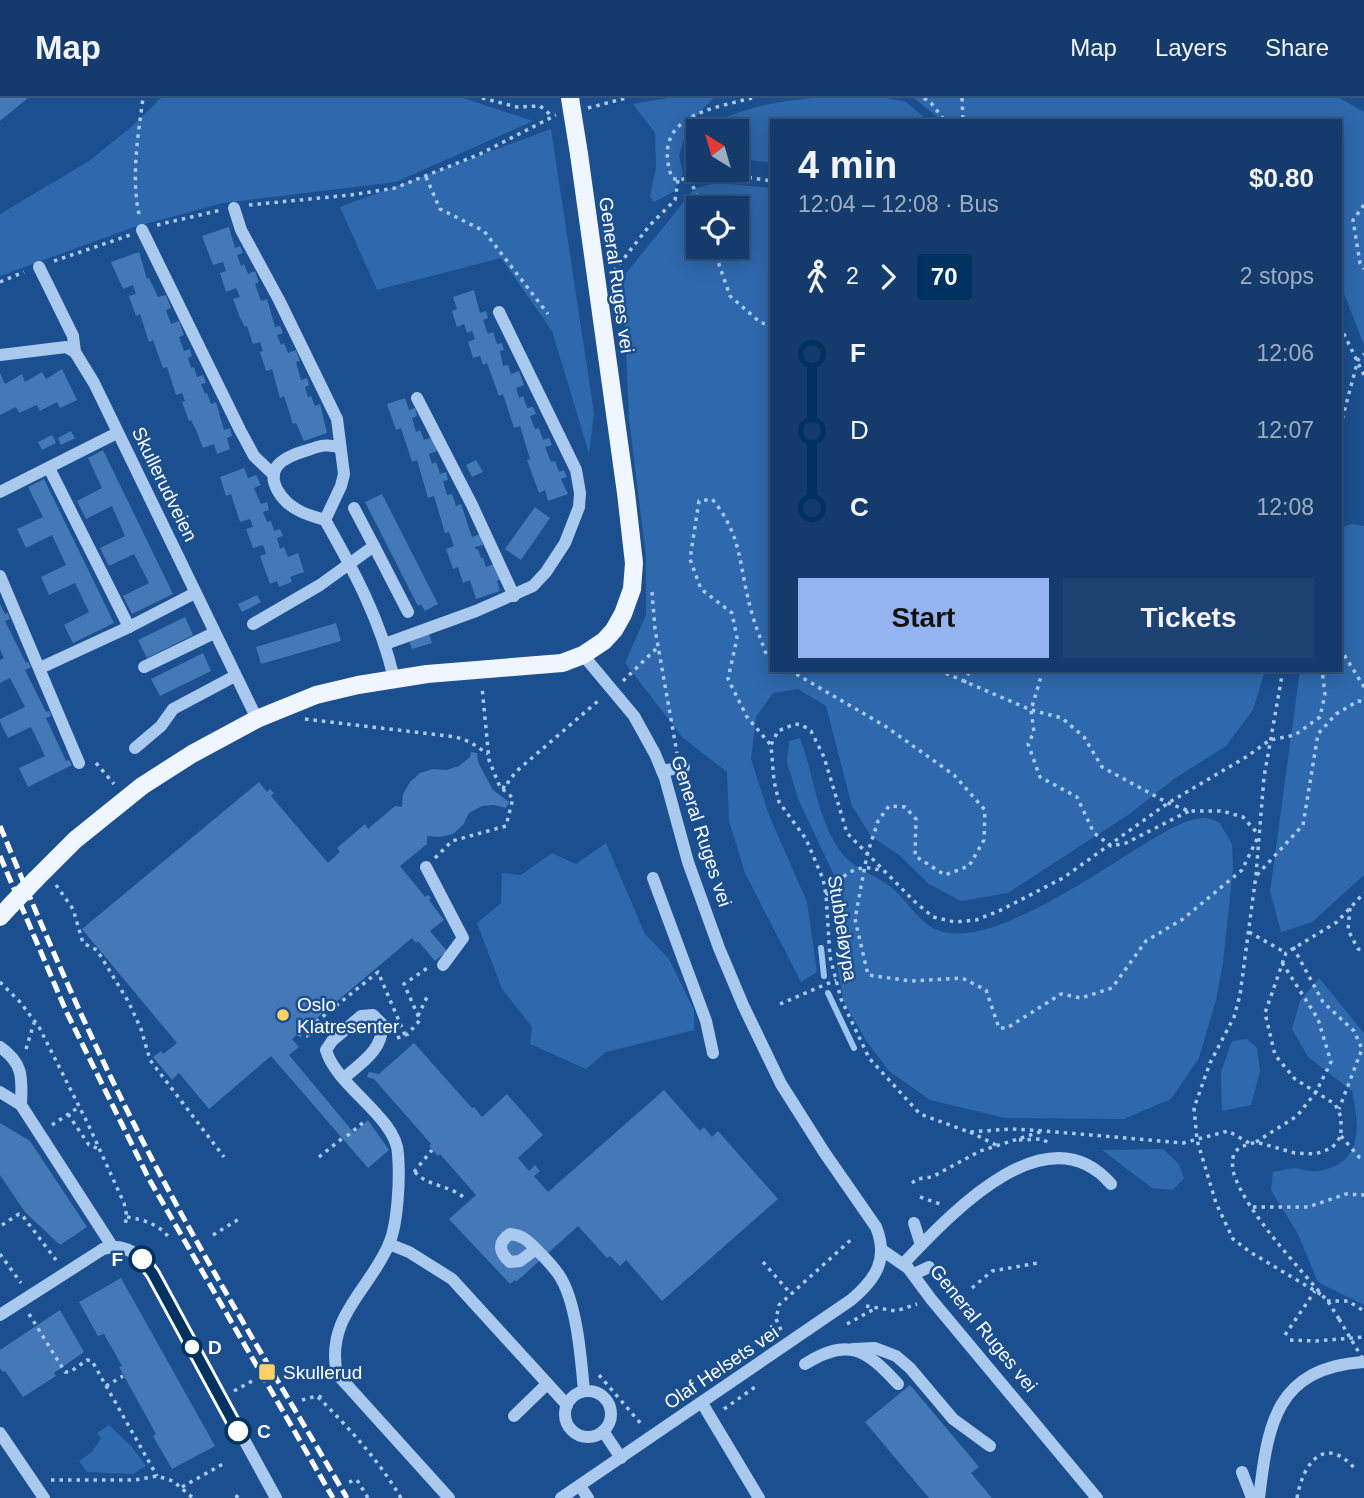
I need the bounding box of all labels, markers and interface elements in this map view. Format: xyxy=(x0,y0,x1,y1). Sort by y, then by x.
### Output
text: Map xyxy=(35,29,101,66)
text: Map xyxy=(1070,34,1117,61)
text: Layers xyxy=(1155,34,1227,61)
text: Share xyxy=(1265,34,1329,61)
north arrow xyxy=(686,119,749,182)
map controls xyxy=(686,119,749,259)
text: 4 min xyxy=(798,144,897,186)
text: $0.80 xyxy=(1249,163,1314,193)
text: 12:04 – 12:08 · Bus xyxy=(798,191,999,217)
street label: General Ruges vei xyxy=(595,196,638,354)
button: locate xyxy=(686,196,749,259)
icon: walk xyxy=(798,258,836,296)
icon: forward xyxy=(869,258,907,296)
text: 2 xyxy=(846,263,859,289)
text: 70 xyxy=(931,263,958,290)
text: 2 stops xyxy=(1240,263,1314,289)
text: F xyxy=(850,338,866,368)
text: 12:06 xyxy=(1256,340,1314,366)
text: D xyxy=(850,415,869,445)
text: 12:07 xyxy=(1256,417,1314,443)
street label: Skullerudveien xyxy=(128,424,201,545)
text: C xyxy=(850,492,869,522)
text: 12:08 xyxy=(1256,494,1314,520)
button: Start xyxy=(798,578,1049,658)
button: Tickets xyxy=(1063,578,1314,658)
street label: General Ruges vei xyxy=(667,753,736,909)
street label: Stubbeløypa xyxy=(824,874,861,983)
place label: Oslo Klatresenter xyxy=(297,994,400,1037)
marker: Oslo Klatresenter xyxy=(275,1007,291,1023)
marker: F xyxy=(129,1246,155,1272)
place label: F xyxy=(111,1249,123,1270)
street label: General Ruges vei xyxy=(926,1261,1041,1396)
street label: Olaf Helsets vei xyxy=(660,1322,782,1413)
marker: D xyxy=(182,1337,202,1357)
place label: D xyxy=(208,1337,222,1358)
marker: Skullerud xyxy=(257,1362,277,1382)
place label: Skullerud xyxy=(283,1362,362,1383)
marker: C xyxy=(225,1418,251,1444)
place label: C xyxy=(257,1421,271,1442)

